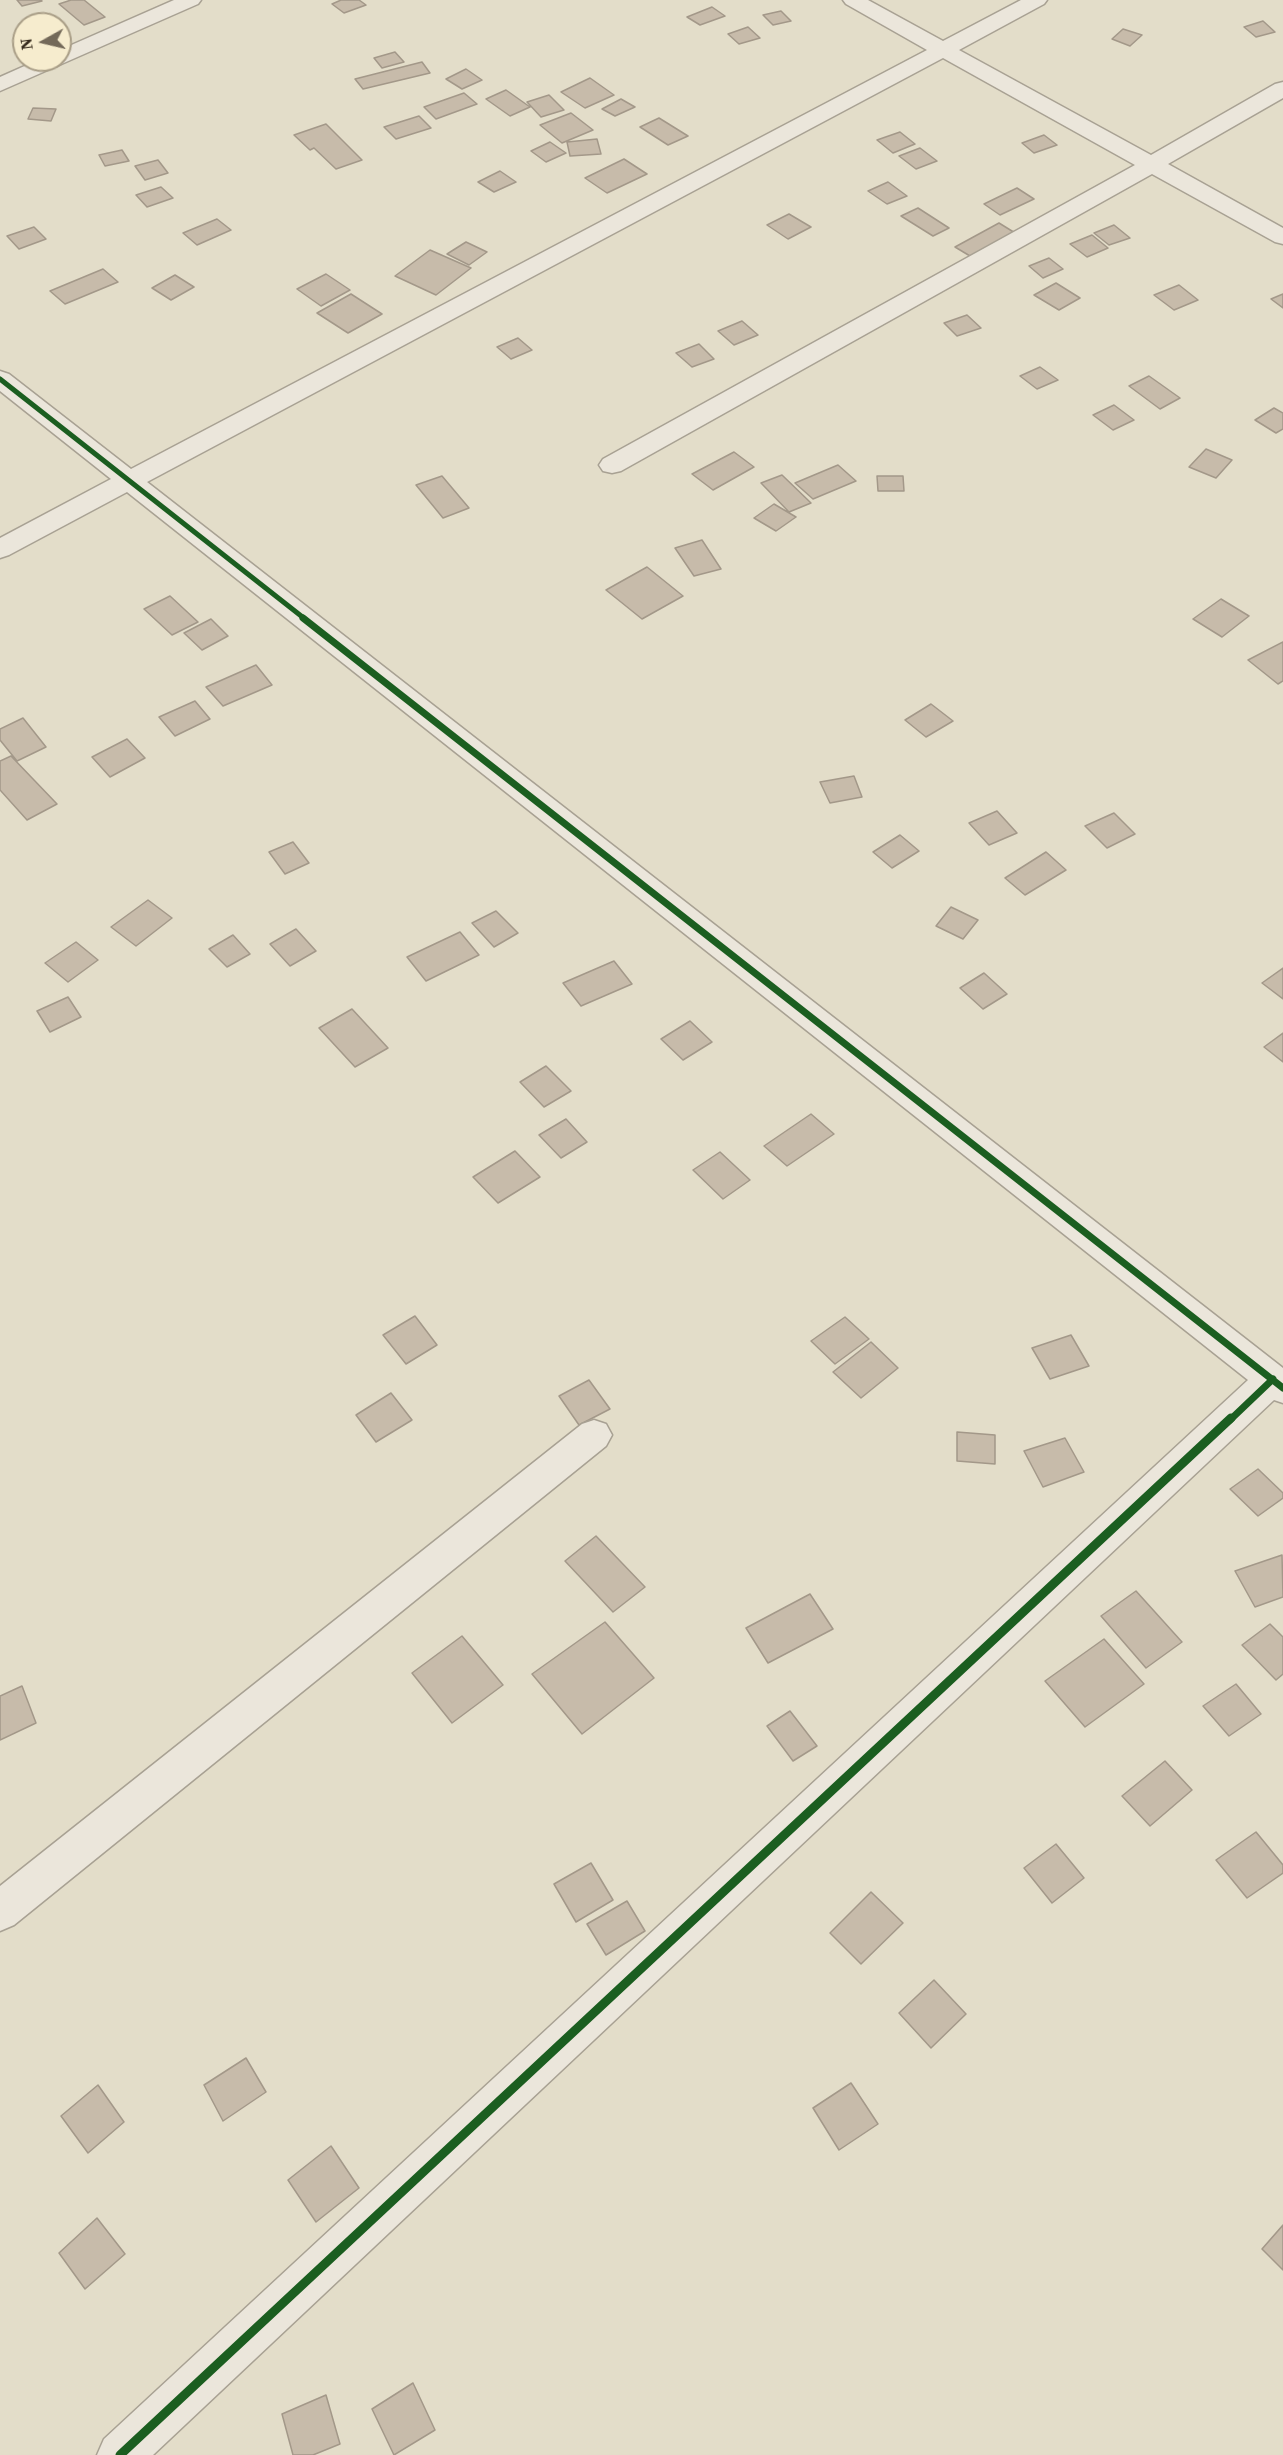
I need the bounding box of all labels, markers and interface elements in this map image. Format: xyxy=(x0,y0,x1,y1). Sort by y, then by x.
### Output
north arrow xyxy=(12,12,72,72)
text: N xyxy=(14,37,38,52)

